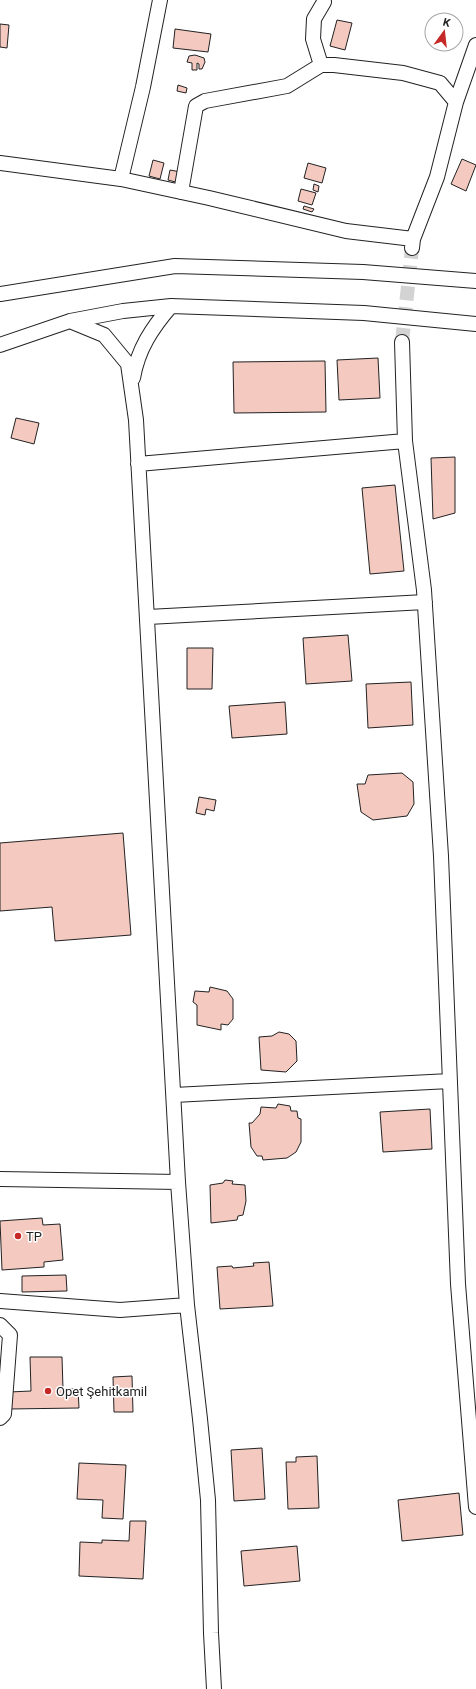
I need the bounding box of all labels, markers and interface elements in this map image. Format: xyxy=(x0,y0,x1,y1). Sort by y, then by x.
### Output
north arrow xyxy=(424,12,464,52)
text: K xyxy=(441,16,452,30)
place label: TP xyxy=(26,1229,42,1244)
marker: TP xyxy=(13,1231,23,1241)
place label: Opet Şehitkamil xyxy=(56,1384,147,1399)
marker: Opet Şehitkamil xyxy=(43,1386,53,1396)

